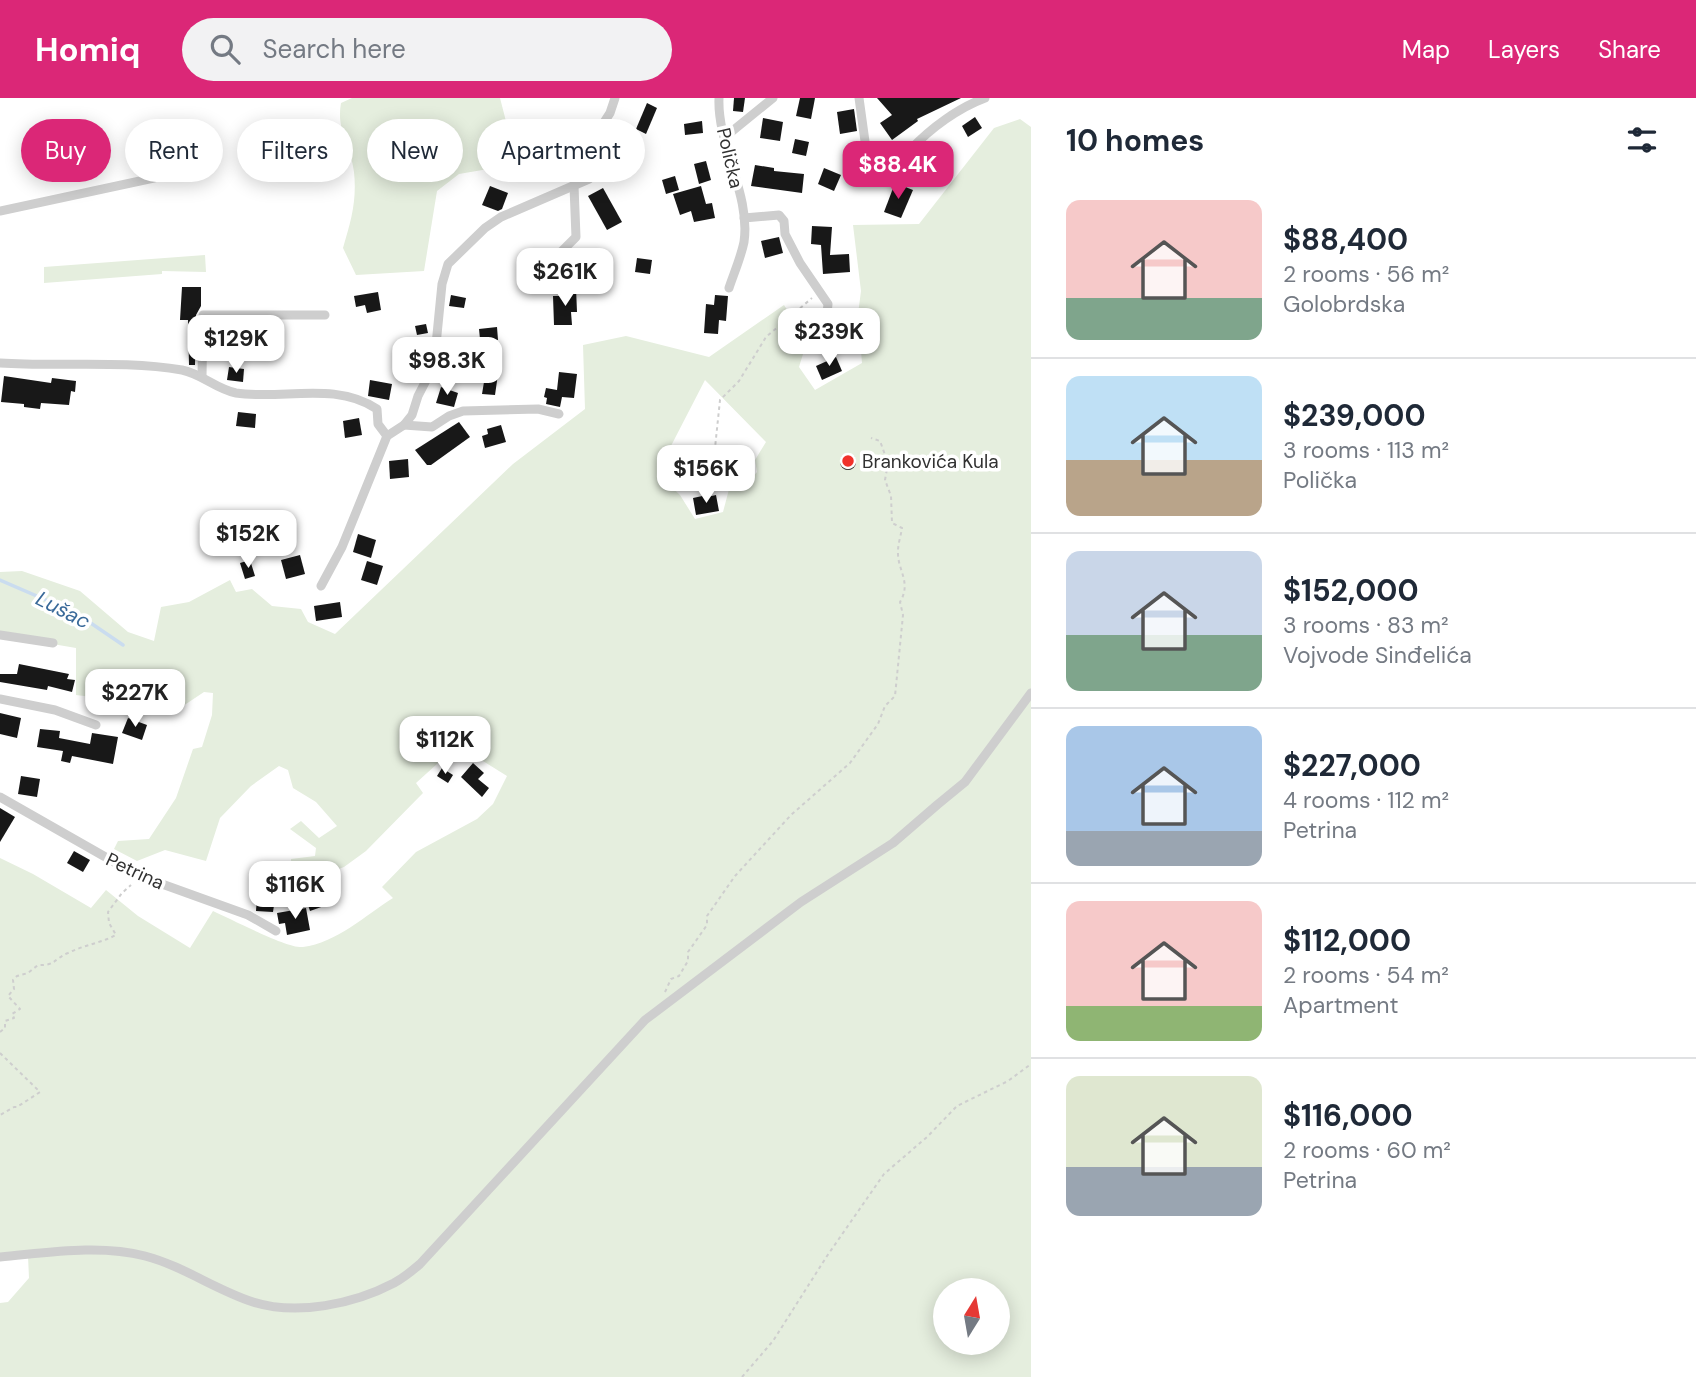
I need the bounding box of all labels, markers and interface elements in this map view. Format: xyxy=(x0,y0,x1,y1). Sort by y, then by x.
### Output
search box xyxy=(182,18,672,81)
text: Homiq xyxy=(35,28,140,71)
icon: search xyxy=(206,30,244,68)
text: Search here xyxy=(262,32,406,66)
text: Map xyxy=(1402,34,1450,65)
text: Layers xyxy=(1488,34,1560,65)
text: Share xyxy=(1598,34,1661,65)
chip: Buy xyxy=(21,119,111,182)
chip: Rent xyxy=(125,119,223,182)
chip: Filters xyxy=(237,119,353,182)
chip: New xyxy=(367,119,463,182)
chip: Apartment xyxy=(477,119,645,182)
text: 10 homes xyxy=(1066,121,1204,160)
icon: filters xyxy=(1623,121,1661,159)
street label: Polička xyxy=(711,125,749,191)
pin: $88.4K xyxy=(841,141,955,201)
text: $88.4K xyxy=(859,149,937,179)
text: $88,400 xyxy=(1283,220,1408,259)
icon: home xyxy=(1122,228,1206,312)
pin: $261K xyxy=(516,248,614,308)
text: $261K xyxy=(532,256,598,286)
text: 2 rooms · 56 m² xyxy=(1283,259,1449,289)
text: Golobrdska xyxy=(1283,289,1405,319)
pin: $239K xyxy=(780,308,878,368)
pin: $129K xyxy=(187,316,285,375)
text: $239K xyxy=(794,316,864,346)
text: $129K xyxy=(203,323,269,353)
pin: $98.3K xyxy=(390,338,504,397)
text: $98.3K xyxy=(408,345,486,375)
text: $239,000 xyxy=(1283,396,1426,435)
icon: home xyxy=(1122,404,1206,488)
text: 3 rooms · 113 m² xyxy=(1283,435,1449,465)
pin: $156K xyxy=(657,446,755,505)
place label: Brankovića Kula xyxy=(862,449,998,474)
text: $156K xyxy=(673,453,739,483)
marker: Brankovića Kula xyxy=(840,453,856,469)
text: Polička xyxy=(1283,465,1357,495)
pin: $152K xyxy=(199,510,297,570)
text: $152K xyxy=(216,518,280,548)
text: $152,000 xyxy=(1283,571,1419,610)
icon: home xyxy=(1122,579,1206,663)
water label: Lušac xyxy=(31,584,95,636)
text: 3 rooms · 83 m² xyxy=(1283,610,1449,640)
text: Vojvode Sinđelića xyxy=(1283,640,1472,670)
pin: $227K xyxy=(86,670,184,729)
text: $227K xyxy=(101,677,169,707)
pin: $112K xyxy=(396,716,494,776)
text: $112K xyxy=(416,724,474,754)
text: $227,000 xyxy=(1283,746,1421,785)
icon: home xyxy=(1122,754,1206,838)
text: 4 rooms · 112 m² xyxy=(1283,785,1449,815)
text: Petrina xyxy=(1283,815,1357,845)
street label: Petrina xyxy=(102,847,168,895)
pin: $116K xyxy=(246,862,344,921)
text: $116K xyxy=(265,869,325,899)
text: $112,000 xyxy=(1283,921,1411,960)
icon: home xyxy=(1122,929,1206,1013)
text: 2 rooms · 54 m² xyxy=(1283,960,1449,990)
text: Apartment xyxy=(1283,990,1398,1020)
text: $116,000 xyxy=(1283,1096,1413,1135)
icon: home xyxy=(1122,1104,1206,1188)
text: 2 rooms · 60 m² xyxy=(1283,1135,1451,1165)
text: Petrina xyxy=(1283,1165,1357,1195)
north arrow xyxy=(933,1278,1010,1354)
map controls xyxy=(933,1278,1010,1355)

